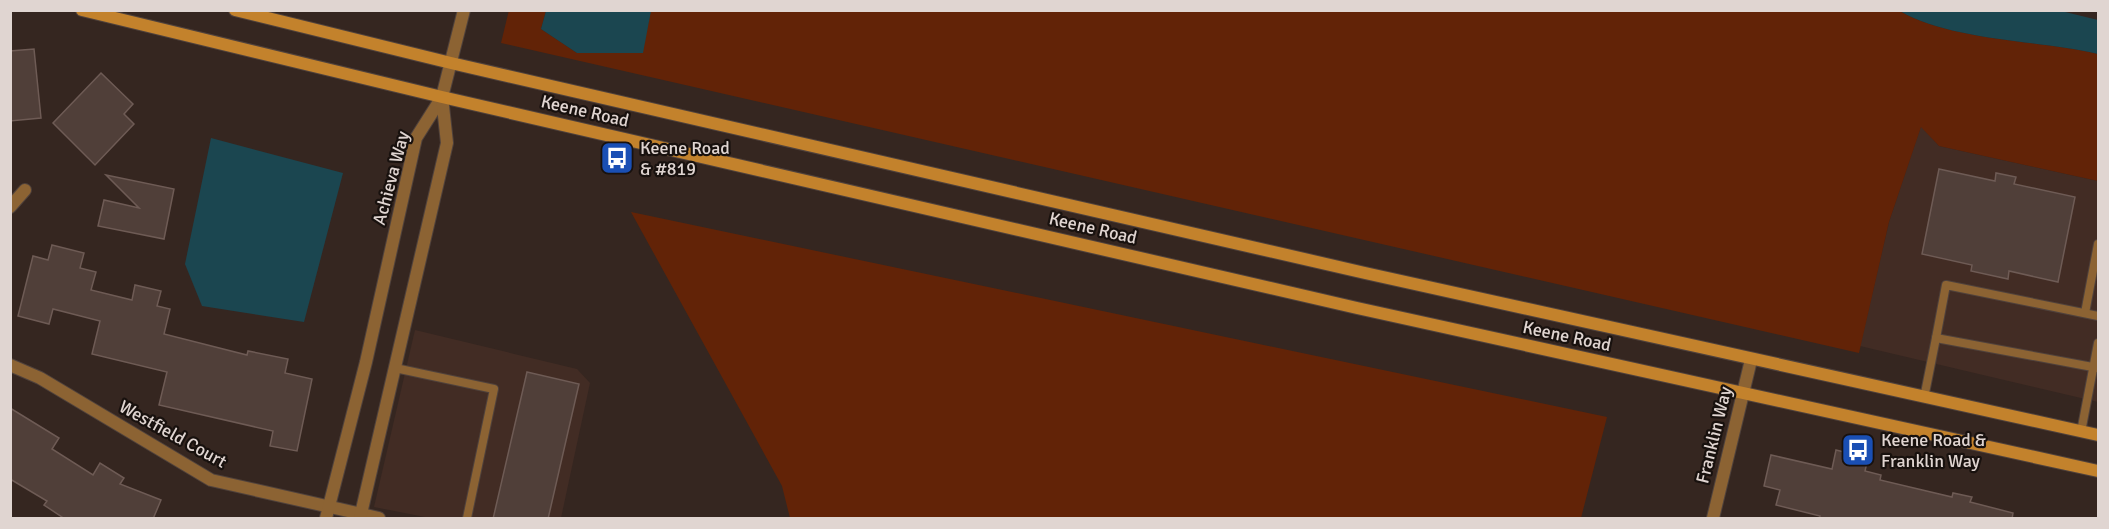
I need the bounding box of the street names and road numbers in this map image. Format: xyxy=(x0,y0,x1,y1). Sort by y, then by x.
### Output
street label: Keene Road xyxy=(539,90,631,132)
street label: Achieva Way xyxy=(368,128,414,227)
street label: Keene Road xyxy=(1047,207,1139,249)
street label: Keene Road xyxy=(1521,316,1613,356)
street label: Franklin Way xyxy=(1691,384,1737,486)
street label: Westfield Court xyxy=(115,395,231,473)

